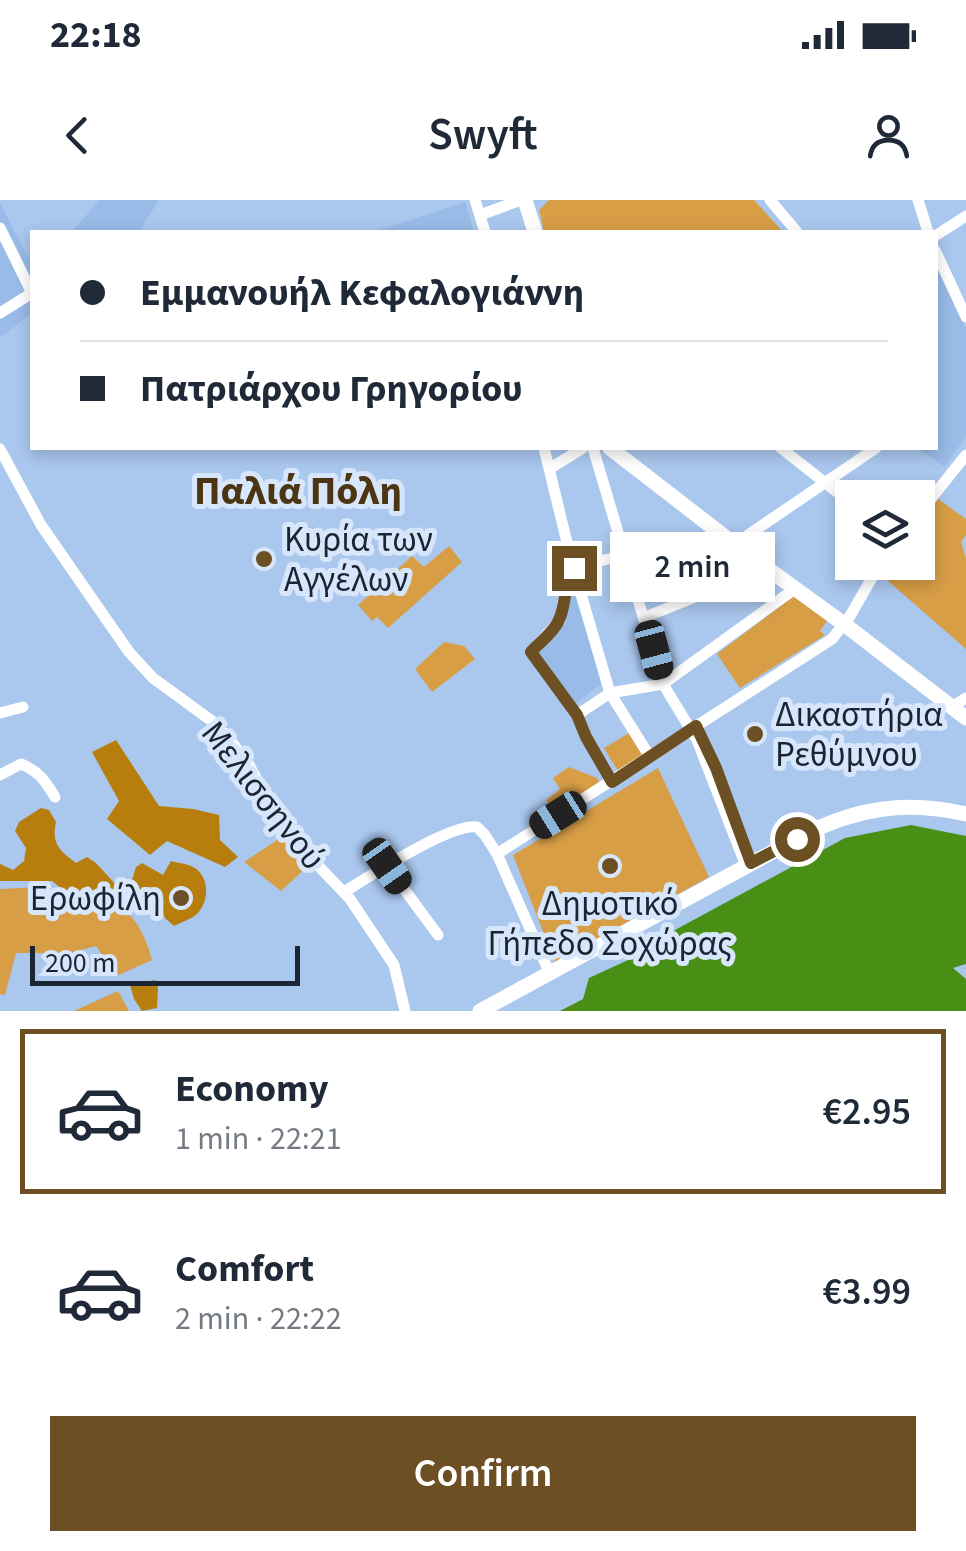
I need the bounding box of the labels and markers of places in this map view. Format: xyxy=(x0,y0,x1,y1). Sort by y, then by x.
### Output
place label: Κυρία των Αγγέλων xyxy=(284,515,433,605)
marker: Κυρία των Αγγέλων xyxy=(253,548,275,570)
place label: Δικαστήρια Ρεθύμνου xyxy=(775,690,943,780)
marker: Δικαστήρια Ρεθύμνου xyxy=(744,723,766,745)
marker: Δημοτικό Γήπεδο Σοχώρας xyxy=(599,855,621,877)
place label: Ερωφίλη xyxy=(30,874,161,924)
place label: Δημοτικό Γήπεδο Σοχώρας xyxy=(488,879,732,969)
marker: Ερωφίλη xyxy=(170,887,192,909)

